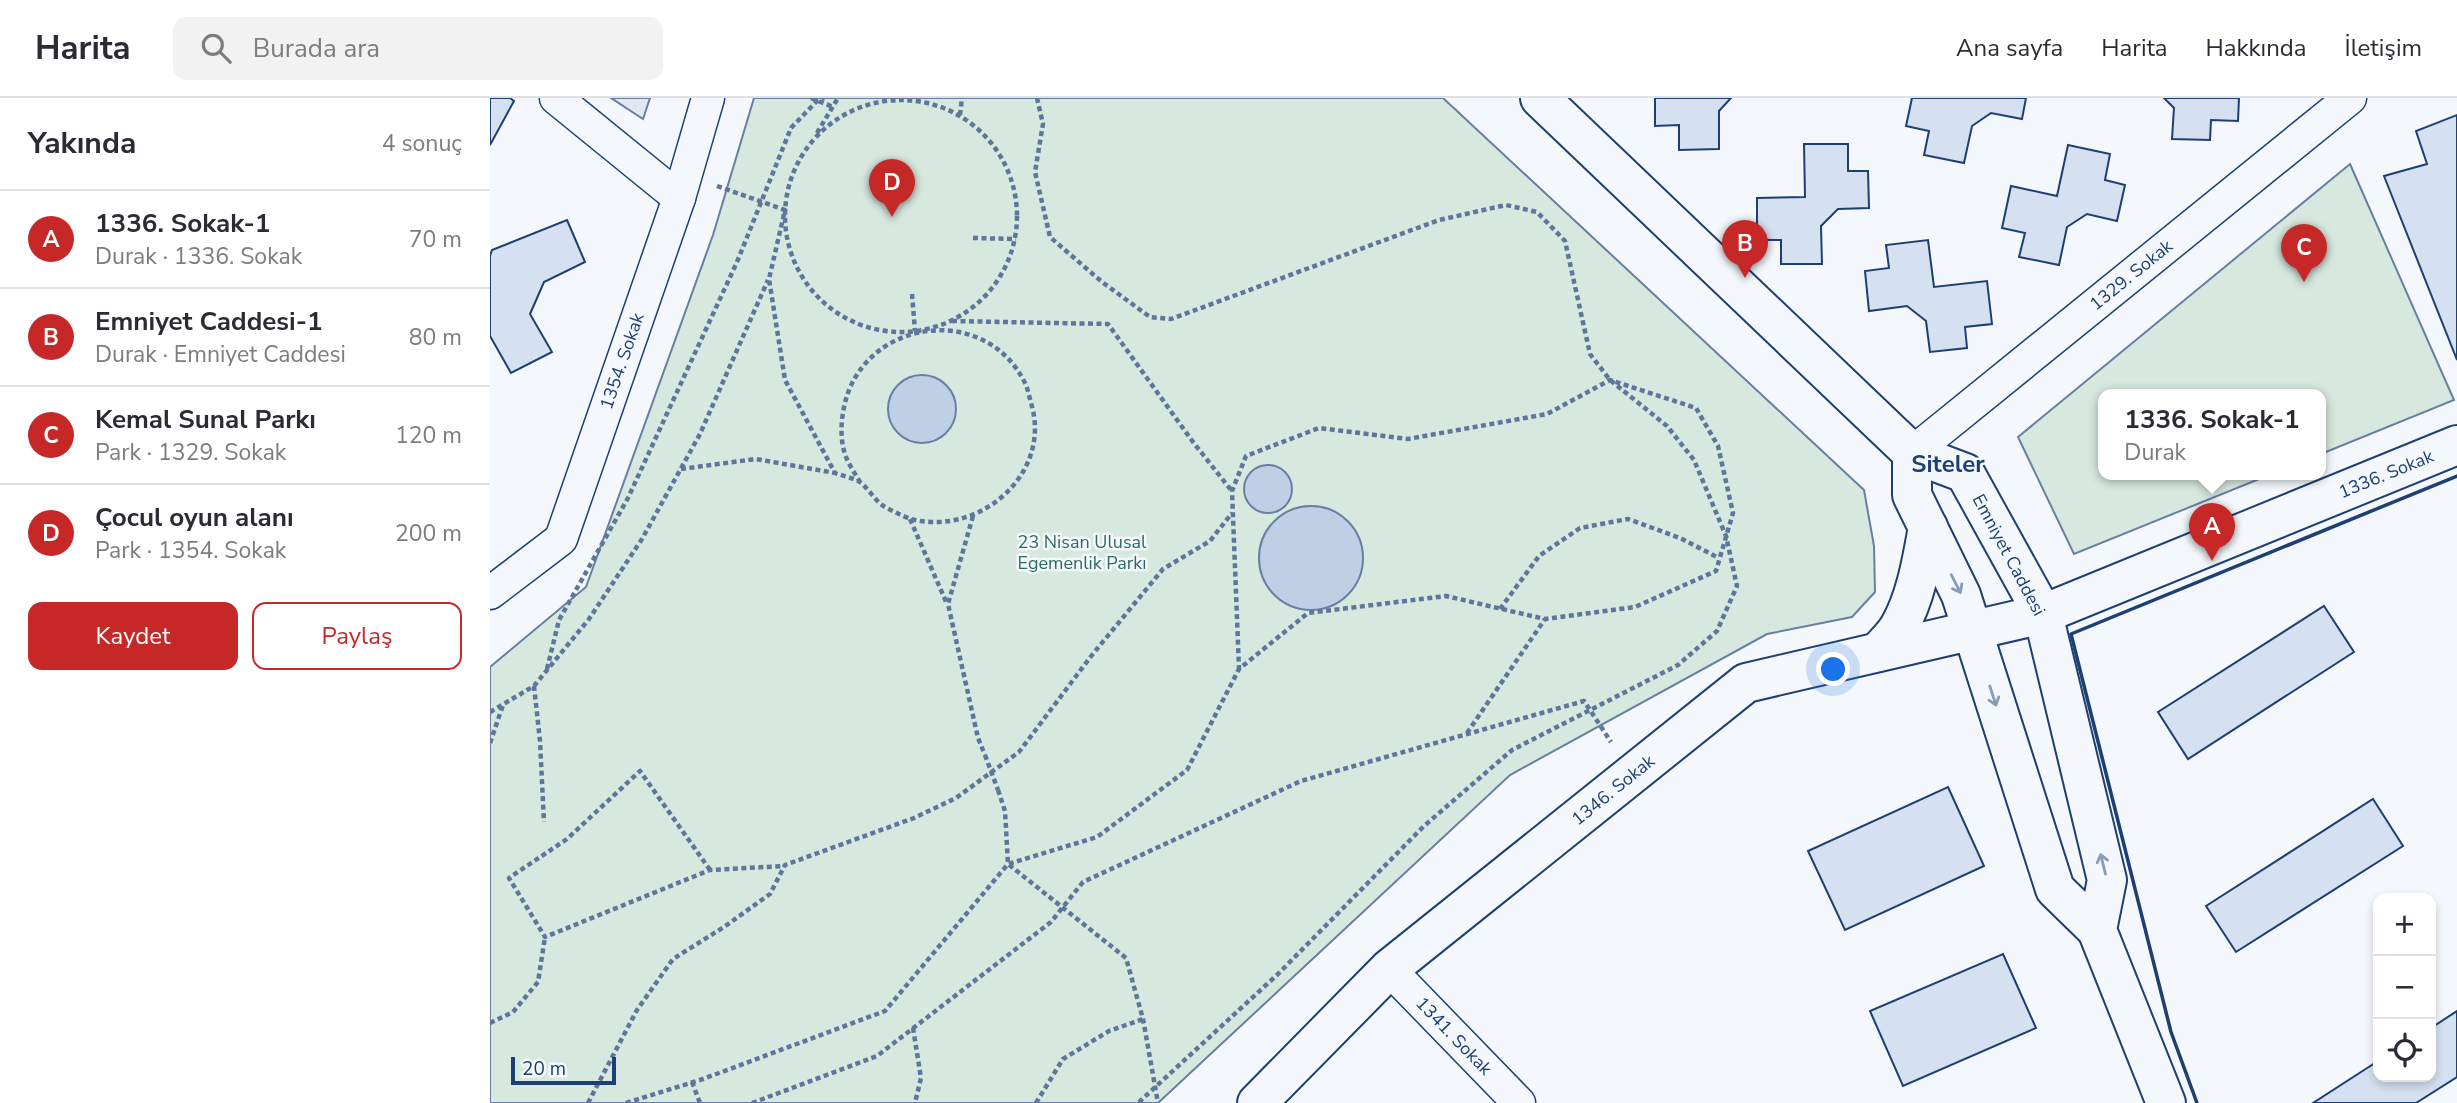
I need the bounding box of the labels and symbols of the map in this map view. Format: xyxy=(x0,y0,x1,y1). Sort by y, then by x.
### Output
pin: D xyxy=(869,159,915,217)
pin: B xyxy=(1722,220,1768,278)
pin: C xyxy=(2281,224,2327,282)
street label: 1329. Sokak xyxy=(2084,233,2178,316)
street label: 1354. Sokak xyxy=(594,309,650,412)
street label: 1336. Sokak xyxy=(2335,444,2438,504)
district label: Siteler xyxy=(1911,448,1985,480)
street label: Emniyet Caddesi xyxy=(1967,490,2051,620)
pin: A xyxy=(2189,503,2235,561)
park label: 23 Nisan Ulusal Egemenlik Parkı xyxy=(1017,530,1147,575)
one-way arrow xyxy=(1949,573,1963,594)
your location xyxy=(1816,652,1850,686)
one-way arrow xyxy=(1988,684,2001,706)
street label: 1346. Sokak xyxy=(1566,748,1660,831)
one-way arrow xyxy=(2096,853,2109,875)
street label: 1341. Sokak xyxy=(1410,992,1498,1081)
scale bar xyxy=(511,1054,616,1086)

